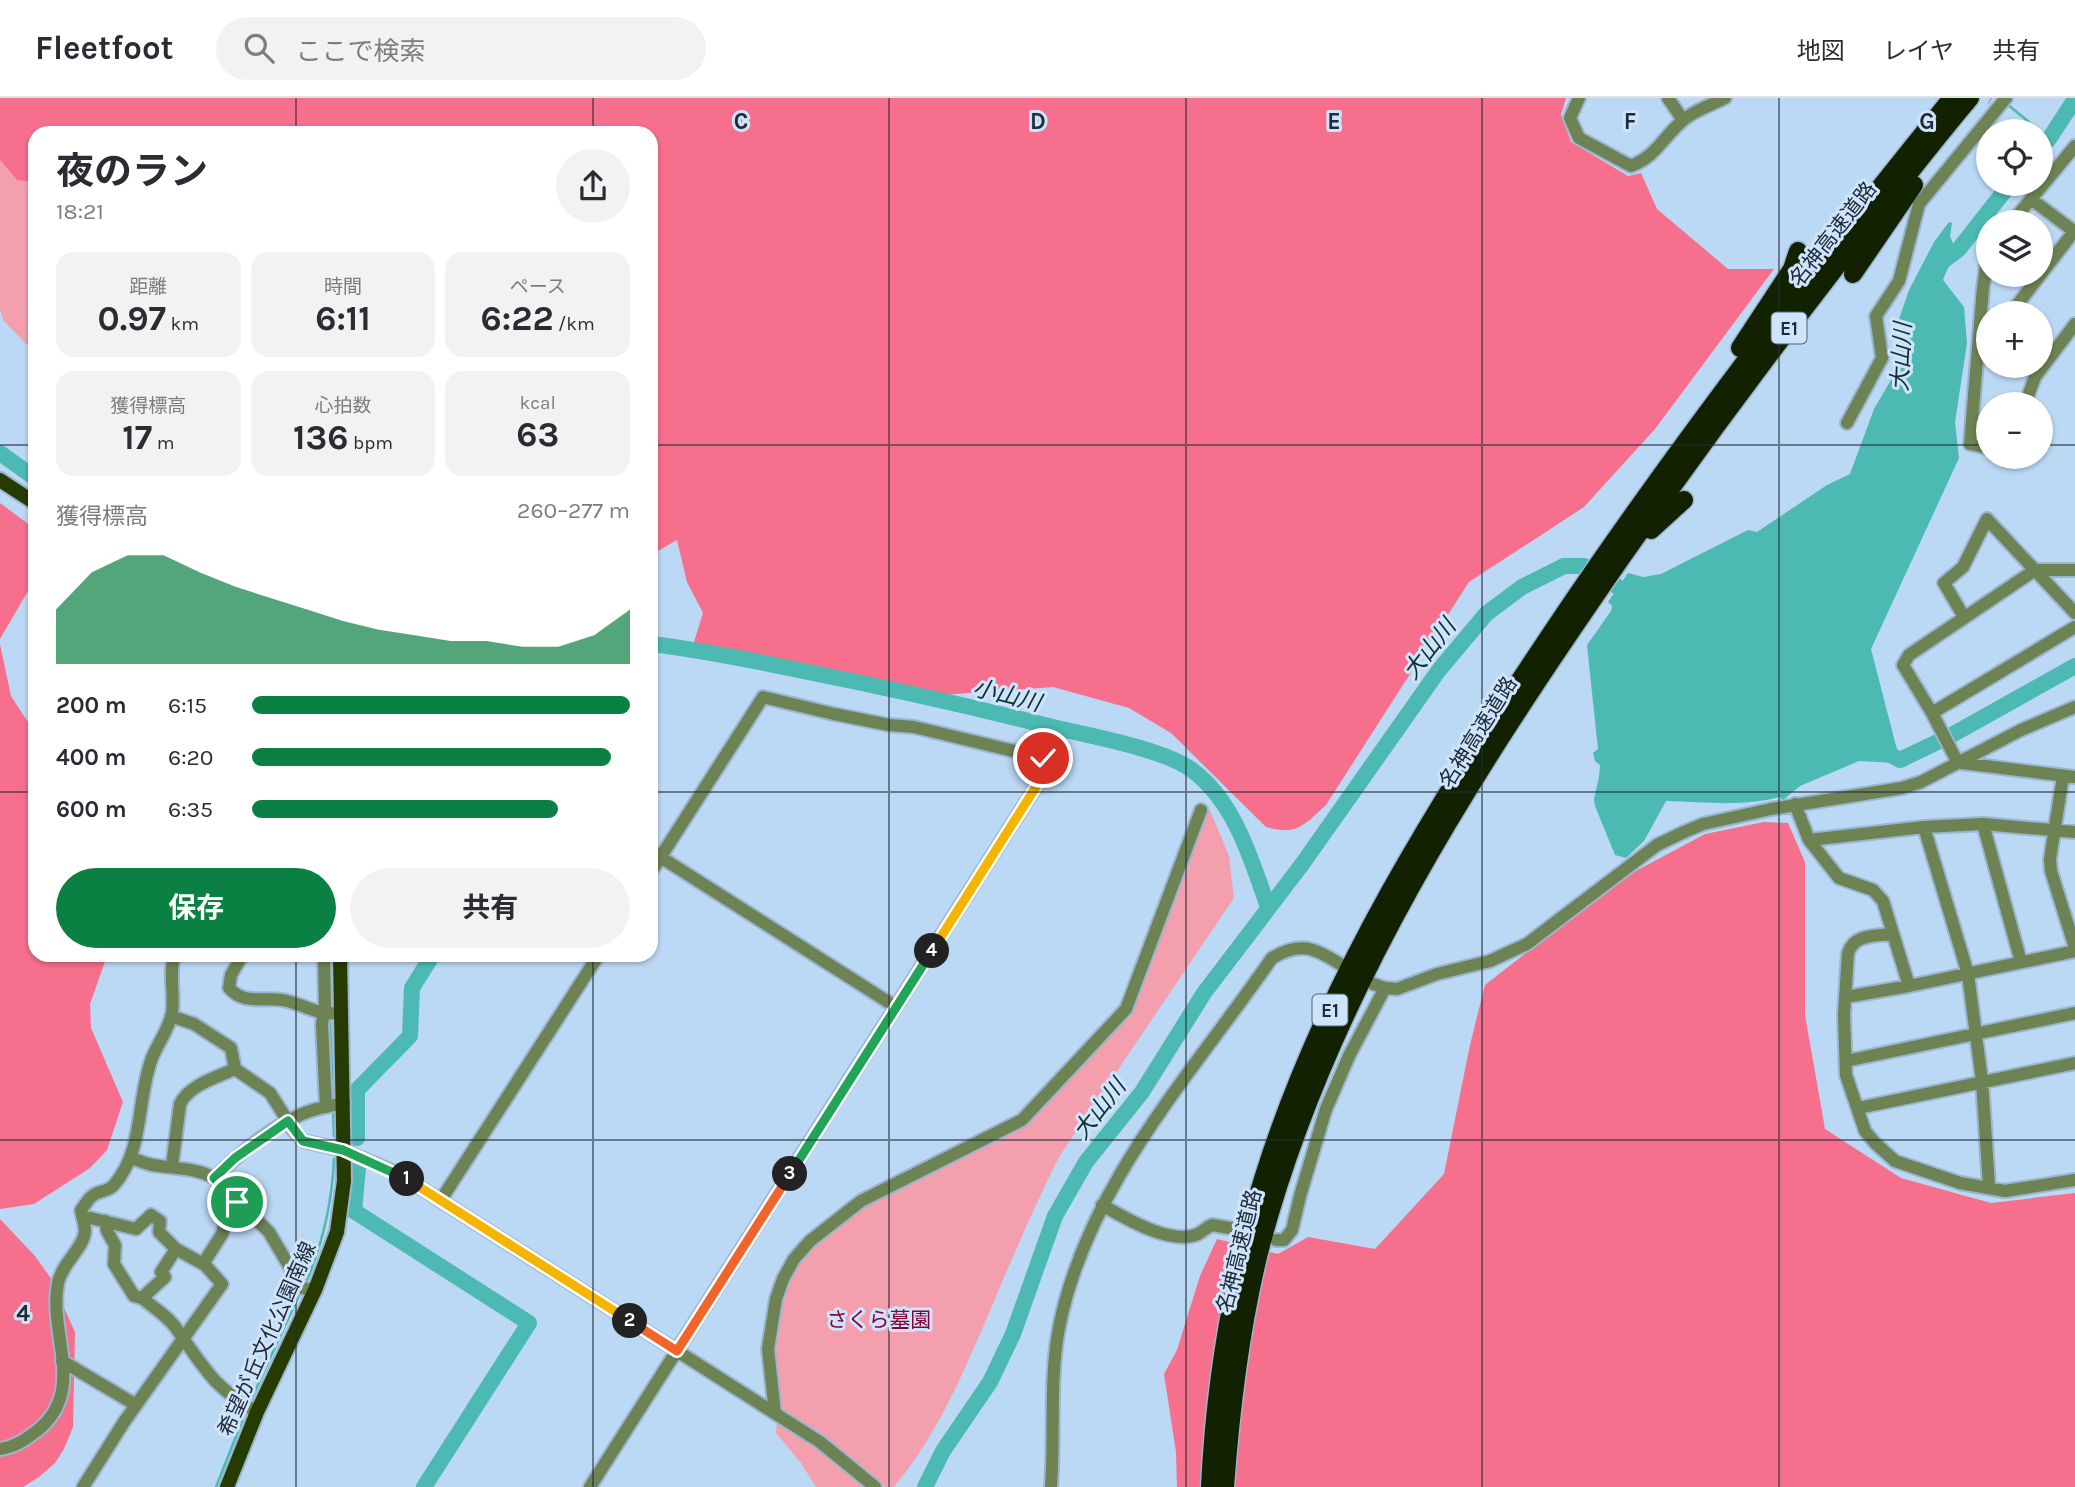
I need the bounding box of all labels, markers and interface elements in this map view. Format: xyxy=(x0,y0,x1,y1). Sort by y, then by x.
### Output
search box xyxy=(216,17,706,80)
text: Fleetfoot xyxy=(35,29,174,67)
icon: search xyxy=(240,29,278,67)
text: ここで検索 xyxy=(296,36,426,67)
text: 地図 xyxy=(1797,37,1845,65)
text: レイヤ xyxy=(1883,37,1954,65)
text: 共有 xyxy=(1992,37,2040,65)
text: C xyxy=(734,108,748,135)
text: D xyxy=(1030,108,1046,135)
text: E xyxy=(1327,108,1341,135)
text: F xyxy=(1624,108,1636,135)
text: G xyxy=(1919,108,1935,135)
map controls xyxy=(1976,119,2053,469)
button: locate xyxy=(1976,119,2053,196)
text: 夜のラン xyxy=(56,149,208,194)
button: share xyxy=(556,149,630,223)
street label: 名神高速道路 xyxy=(1785,177,1881,291)
text: 18:21 xyxy=(56,198,104,225)
button: layers xyxy=(1976,210,2053,287)
text: 距離 xyxy=(129,276,167,298)
text: 時間 xyxy=(324,276,362,298)
text: ペース xyxy=(510,276,566,298)
text: 0.97 xyxy=(98,298,166,339)
text: 6:11 xyxy=(315,298,371,339)
text: 6:22 xyxy=(481,298,554,339)
button: + xyxy=(1976,301,2053,378)
road number: E1 xyxy=(1772,312,1806,344)
text: km xyxy=(166,313,199,335)
text: /km xyxy=(554,313,595,335)
water label: 大山川 xyxy=(1886,319,1917,392)
text: kcal xyxy=(520,392,556,414)
button: − xyxy=(1976,392,2053,469)
text: 獲得標高 xyxy=(110,395,186,417)
text: 心拍数 xyxy=(314,395,372,417)
text: 63 xyxy=(516,414,559,455)
text: 17 xyxy=(122,417,152,458)
text: 136 xyxy=(293,417,348,458)
text: m xyxy=(152,432,174,454)
text: bpm xyxy=(348,432,393,454)
text: 260–277 m xyxy=(517,497,630,524)
text: 獲得標高 xyxy=(56,503,148,530)
water label: 大山川 xyxy=(1398,611,1463,685)
street label: 名神高速道路 xyxy=(1434,672,1522,792)
water label: 小山川 xyxy=(970,674,1047,718)
text: 200 m xyxy=(56,692,127,719)
text: 6:15 xyxy=(168,692,207,719)
pin xyxy=(1013,728,1073,788)
icon: check xyxy=(1024,739,1062,777)
text: 400 m xyxy=(56,744,126,771)
text: 6:20 xyxy=(168,744,213,771)
text: 600 m xyxy=(56,796,127,823)
text: 6:35 xyxy=(168,796,213,823)
button: 保存 xyxy=(56,868,336,948)
button: 共有 xyxy=(350,868,630,948)
pin: 4 xyxy=(914,934,950,968)
text: 4 xyxy=(926,939,937,961)
road number: E1 xyxy=(1312,994,1348,1026)
water label: 大山川 xyxy=(1068,1071,1133,1145)
pin: 3 xyxy=(772,1156,808,1192)
pin: 1 xyxy=(390,1162,424,1196)
text: 3 xyxy=(784,1162,795,1184)
text: 1 xyxy=(403,1167,410,1189)
pin xyxy=(207,1172,267,1232)
icon: arrive xyxy=(218,1183,256,1221)
street label: 名神高速道路 xyxy=(1212,1187,1266,1315)
street label: 希望が丘文化公園南線 xyxy=(213,1238,321,1440)
text: 4 xyxy=(16,1300,30,1327)
pin: 2 xyxy=(612,1304,648,1338)
park label: さくら墓園 xyxy=(827,1308,932,1332)
text: 2 xyxy=(624,1309,635,1331)

